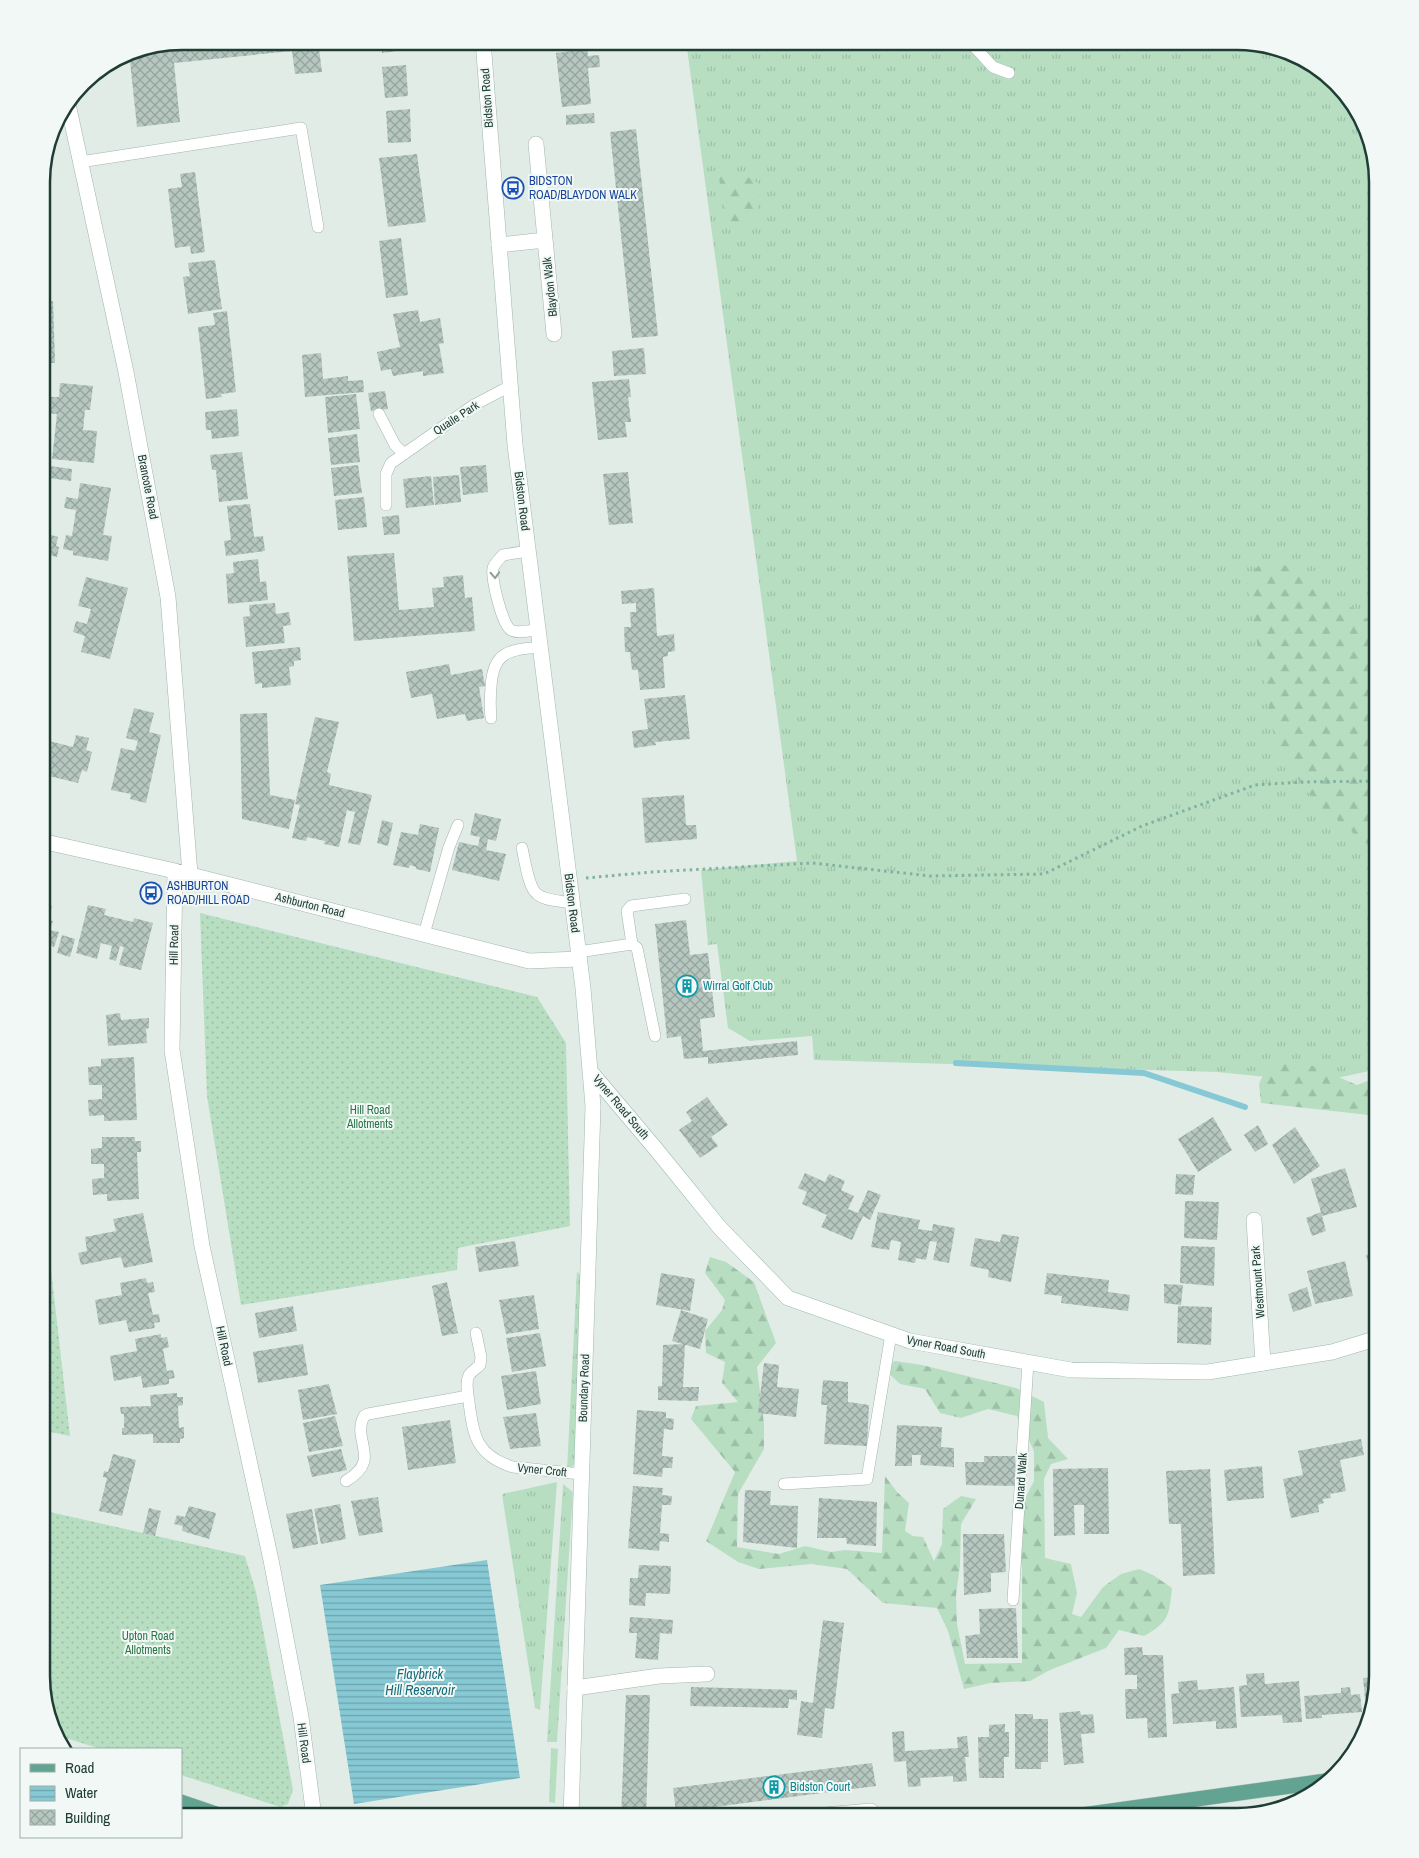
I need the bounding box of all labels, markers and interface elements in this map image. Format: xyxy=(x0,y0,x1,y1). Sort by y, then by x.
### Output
street label: Bidston Road xyxy=(477,68,497,128)
place label: BIDSTON ROAD/BLAYDON WALK xyxy=(529,173,637,203)
bus stop icon: BIDSTON ROAD/BLAYDON WALK xyxy=(501,176,525,200)
street label: Blaydon Walk xyxy=(539,256,561,318)
street label: Quaile Park xyxy=(430,397,482,439)
street label: Brancote Road xyxy=(134,453,162,521)
street label: Bidston Road xyxy=(510,470,534,532)
one-way arrow xyxy=(489,571,500,579)
street label: Bidston Road xyxy=(560,872,584,934)
place label: ASHBURTON ROAD/HILL ROAD xyxy=(166,878,250,908)
bus stop icon: ASHBURTON ROAD/HILL ROAD xyxy=(139,881,163,905)
street label: Ashburton Road xyxy=(273,888,346,921)
street label: Hill Road xyxy=(166,925,182,965)
building icon: Wirral Golf Club xyxy=(675,974,699,998)
place label: Wirral Golf Club xyxy=(703,978,773,994)
street label: Vyner Road South xyxy=(589,1071,653,1143)
park label: Hill Road Allotments xyxy=(346,1102,393,1132)
street label: Westmount Park xyxy=(1247,1245,1269,1319)
street label: Hill Road xyxy=(212,1325,236,1367)
street label: Vyner Road South xyxy=(905,1332,987,1362)
street label: Boundary Road xyxy=(575,1354,593,1422)
street label: Dunard Walk xyxy=(1011,1452,1031,1510)
street label: Vyner Croft xyxy=(517,1459,568,1481)
park label: Upton Road Allotments xyxy=(122,1628,174,1658)
water label: Flaybrick Hill Reservoir xyxy=(385,1665,456,1699)
street label: Hill Road xyxy=(293,1722,315,1764)
legend xyxy=(20,1748,182,1838)
text: Road xyxy=(65,1757,94,1778)
building icon: Bidston Court xyxy=(762,1775,786,1799)
place label: Bidston Court xyxy=(790,1779,850,1795)
text: Water xyxy=(65,1782,97,1803)
text: Building xyxy=(65,1807,110,1828)

